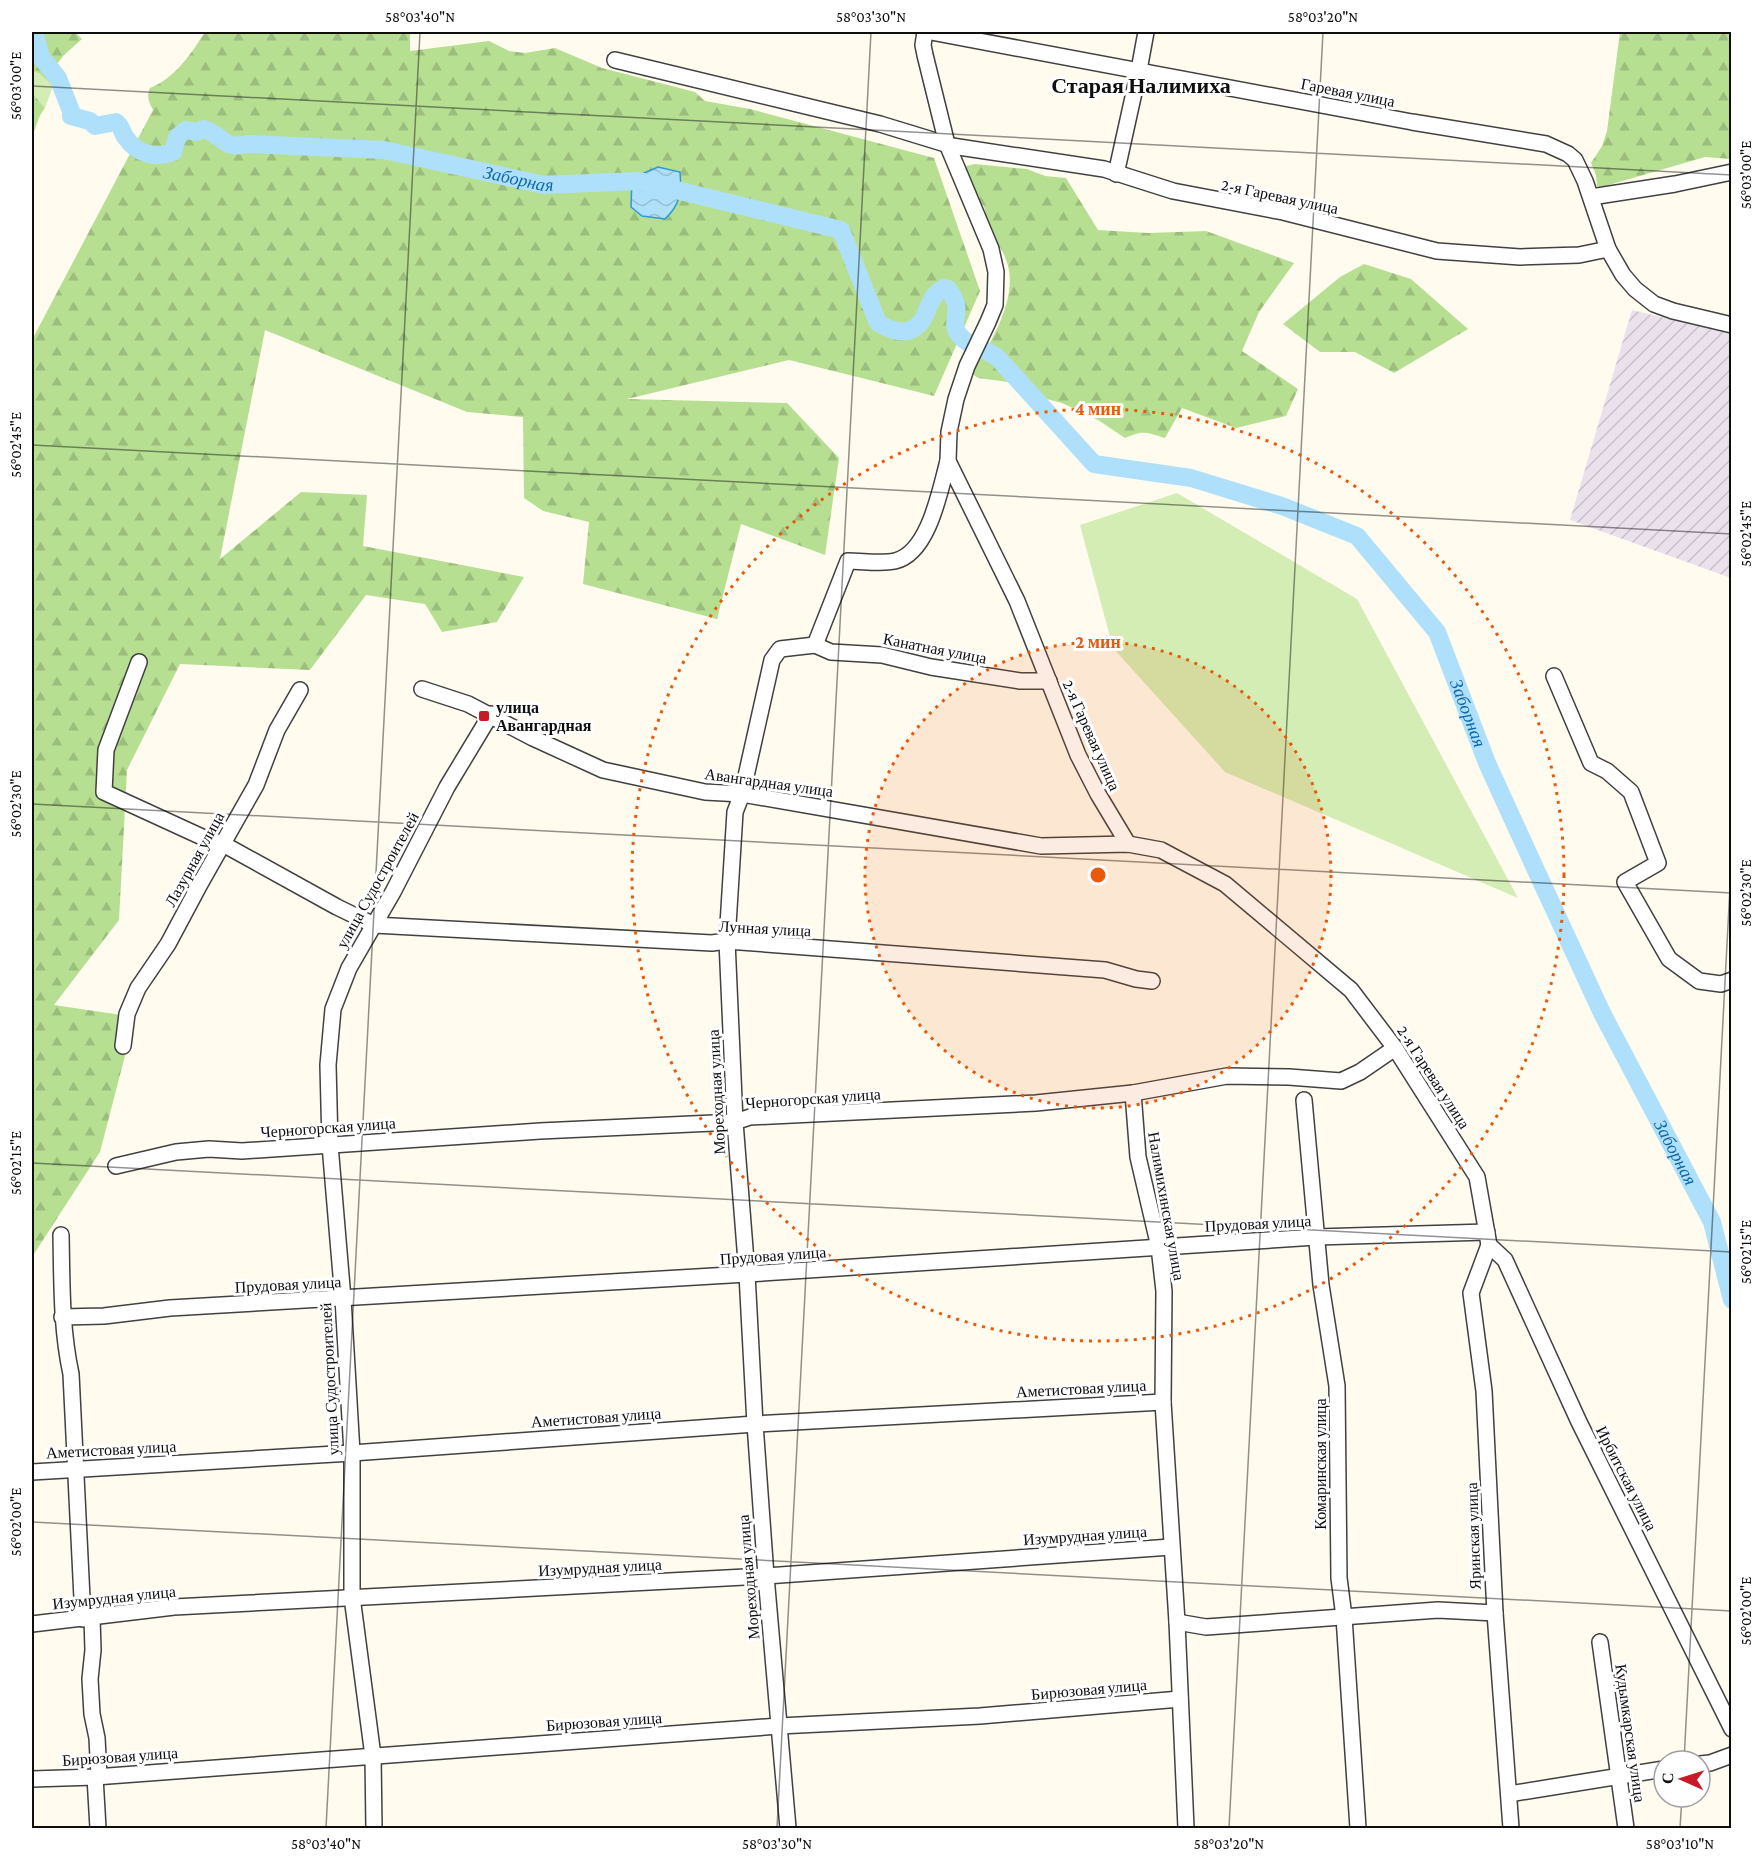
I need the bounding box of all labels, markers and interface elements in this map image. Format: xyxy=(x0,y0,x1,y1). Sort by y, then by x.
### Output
text: 58°03'40"N xyxy=(385,9,455,25)
text: 58°03'30"N xyxy=(836,9,906,25)
text: 58°03'20"N xyxy=(1288,9,1358,25)
text: 56°03'00"E xyxy=(8,52,24,120)
district label: Старая Налимиха xyxy=(1051,73,1231,98)
street label: Гаревая улица xyxy=(1299,75,1396,111)
text: 56°03'00"E xyxy=(1738,141,1754,209)
water label: Заборная xyxy=(482,162,554,195)
street label: 2-я Гаревая улица xyxy=(1220,176,1340,218)
text: 4 мин xyxy=(1075,399,1121,419)
text: 56°02'45"E xyxy=(8,412,24,478)
text: 56°02'45"E xyxy=(1738,501,1754,567)
street label: Канатная улица xyxy=(881,630,988,668)
text: 2 мин xyxy=(1075,632,1121,652)
water label: Заборная xyxy=(1446,676,1490,750)
street label: 2-я Гаревая улица xyxy=(1059,677,1124,794)
place label: улица Авангардная xyxy=(496,699,592,735)
marker: улица Авангардная xyxy=(477,709,491,723)
street label: Авангардная улица xyxy=(703,765,834,801)
text: 56°02'30"E xyxy=(8,770,24,838)
street label: Лазурная улица xyxy=(161,809,228,910)
street label: улица Судостроителей xyxy=(333,809,423,952)
text: 56°02'30"E xyxy=(1738,859,1754,927)
centre of rings xyxy=(1088,865,1108,885)
street label: Лунная улица xyxy=(718,918,812,940)
street label: 2-я Гаревая улица xyxy=(1393,1023,1473,1132)
street label: Мореходная улица xyxy=(705,1029,729,1155)
street label: Черногорская улица xyxy=(745,1085,881,1113)
street label: Черногорская улица xyxy=(260,1114,396,1142)
water label: Заборная xyxy=(1650,1116,1701,1188)
street label: Налимихинская улица xyxy=(1144,1130,1188,1282)
text: 56°02'15"E xyxy=(8,1131,24,1195)
street label: Прудовая улица xyxy=(1204,1212,1312,1236)
text: 56°02'15"E xyxy=(1738,1220,1754,1284)
street label: Прудовая улица xyxy=(719,1243,827,1269)
street label: Прудовая улица xyxy=(234,1273,342,1297)
street label: улица Судостроителей xyxy=(317,1302,343,1456)
street label: Аметистовая улица xyxy=(1015,1377,1147,1401)
street label: Комаринская улица xyxy=(1312,1398,1330,1530)
street label: Аметистовая улица xyxy=(530,1404,662,1432)
street label: Ирбитская улица xyxy=(1592,1423,1660,1534)
street label: Аметистовая улица xyxy=(45,1438,177,1462)
street label: Яринская улица xyxy=(1463,1482,1485,1590)
text: 56°02'00"E xyxy=(8,1488,24,1556)
street label: Мореходная улица xyxy=(735,1514,763,1640)
street label: Изумрудная улица xyxy=(1023,1523,1147,1549)
street label: Изумрудная улица xyxy=(538,1556,662,1580)
text: 56°02'00"E xyxy=(1738,1577,1754,1645)
street label: Изумрудная улица xyxy=(52,1583,177,1613)
street label: Кудымкарская улица xyxy=(1611,1663,1649,1804)
street label: Бирюзовая улица xyxy=(1030,1676,1148,1704)
street label: Бирюзовая улица xyxy=(545,1709,663,1735)
street label: Бирюзовая улица xyxy=(61,1744,179,1770)
north arrow xyxy=(1652,1749,1712,1809)
text: С xyxy=(1659,1772,1676,1784)
text: 58°03'40"N xyxy=(291,1836,361,1852)
text: 58°03'30"N xyxy=(742,1836,812,1852)
text: 58°03'20"N xyxy=(1194,1836,1264,1852)
text: 58°03'10"N xyxy=(1646,1836,1714,1852)

